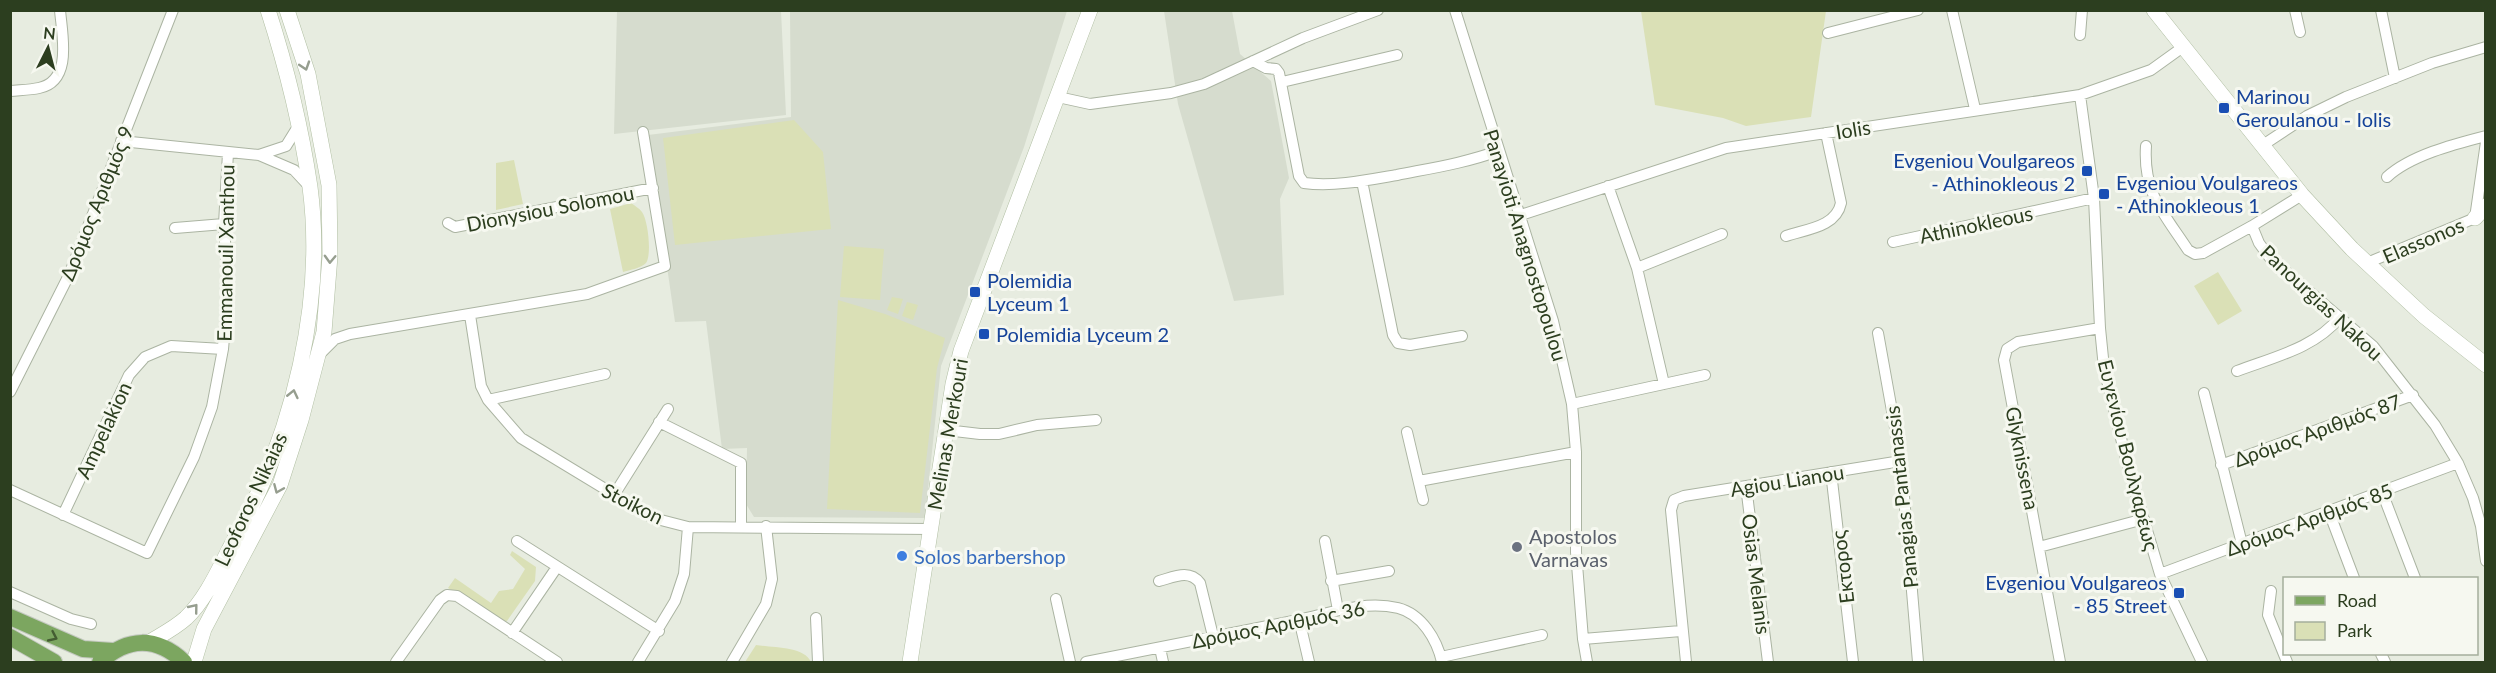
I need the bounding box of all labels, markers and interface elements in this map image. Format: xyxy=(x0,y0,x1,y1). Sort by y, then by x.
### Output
north arrow xyxy=(18,18,78,78)
text: N xyxy=(42,22,57,43)
one-way arrow xyxy=(298,60,310,71)
place label: Marinou Geroulanou - Iolis xyxy=(2236,84,2391,131)
marker: Marinou Geroulanou - Iolis xyxy=(2217,101,2231,115)
street label: Iolis xyxy=(1834,114,1872,144)
street label: Δρόμος Αριθμός 9 xyxy=(54,122,138,284)
street label: Panayioti Anagnostopoulou xyxy=(1479,126,1573,364)
place label: Evgeniou Voulgareos - Athinokleous 2 xyxy=(1893,148,2075,195)
street label: Emmanouil Xanthou xyxy=(211,164,239,342)
marker: Evgeniou Voulgareos - Athinokleous 2 xyxy=(2080,164,2094,178)
place label: Evgeniou Voulgareos - Athinokleous 1 xyxy=(2116,170,2298,217)
street label: Dionysiou Solomou xyxy=(464,180,636,236)
marker: Evgeniou Voulgareos - Athinokleous 1 xyxy=(2097,187,2111,201)
street label: Athinokleous xyxy=(1917,200,2035,248)
street label: Elassonos xyxy=(2379,212,2467,268)
street label: Panourgias Nakou xyxy=(2256,239,2388,365)
one-way arrow xyxy=(323,254,336,263)
place label: Polemidia Lyceum 1 xyxy=(987,268,1072,315)
marker: Polemidia Lyceum 1 xyxy=(968,285,982,299)
place label: Polemidia Lyceum 2 xyxy=(996,322,1169,346)
marker: Polemidia Lyceum 2 xyxy=(977,327,991,341)
street label: Melinas Merkouri xyxy=(922,356,972,512)
street label: Ευγενίου Βουλγαρέως xyxy=(2094,357,2164,553)
street label: Ampelakion xyxy=(70,378,136,482)
one-way arrow xyxy=(286,389,299,399)
street label: Δρόμος Αριθμός 87 xyxy=(2230,389,2404,471)
street label: Glyknissena xyxy=(2001,404,2045,512)
street label: Panagias Pantanassis xyxy=(1879,405,1923,589)
street label: Leoforos Nikaias xyxy=(209,428,291,570)
street label: Agiou Lianou xyxy=(1728,459,1846,501)
street label: Stoikon xyxy=(598,477,668,529)
street label: Δρόμος Αριθμός 85 xyxy=(2222,478,2396,560)
one-way arrow xyxy=(273,482,285,493)
street label: Osias Melanis xyxy=(1738,512,1776,636)
place label: Apostolos Varnavas xyxy=(1529,524,1617,571)
street label: Εκτορος xyxy=(1826,529,1858,605)
marker: Apostolos Varnavas xyxy=(1510,540,1524,554)
place label: Solos barbershop xyxy=(914,544,1066,568)
marker: Solos barbershop xyxy=(895,549,909,563)
place label: Evgeniou Voulgareos - 85 Street xyxy=(1985,570,2167,617)
legend xyxy=(2283,577,2478,655)
marker: Evgeniou Voulgareos - 85 Street xyxy=(2172,586,2186,600)
text: Road xyxy=(2337,589,2377,611)
street label: Δρόμος Αριθμός 36 xyxy=(1189,595,1367,653)
one-way arrow xyxy=(187,604,198,615)
text: Park xyxy=(2337,619,2373,641)
one-way arrow xyxy=(47,629,58,641)

